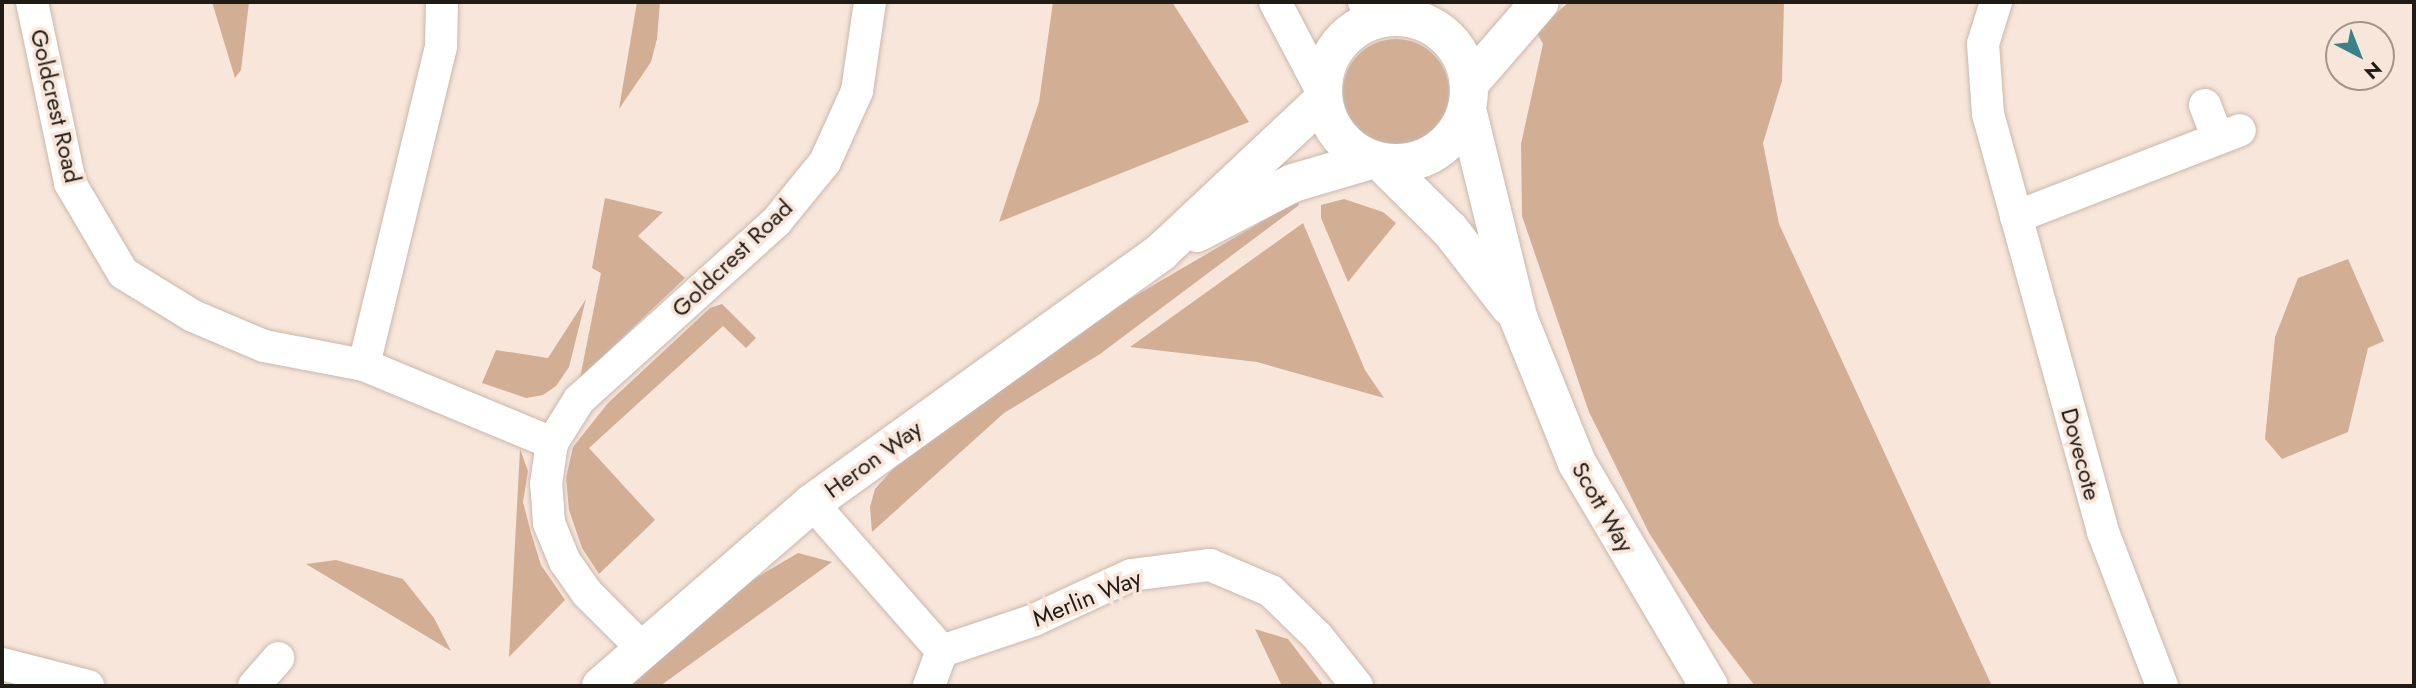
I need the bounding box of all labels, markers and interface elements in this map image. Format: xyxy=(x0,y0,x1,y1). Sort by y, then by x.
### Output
north arrow xyxy=(2325,21,2395,91)
street label: Goldcrest Road xyxy=(24,26,88,186)
text: N xyxy=(2358,55,2388,86)
street label: Goldcrest Road xyxy=(666,193,798,323)
street label: Dovecote xyxy=(2055,405,2107,503)
street label: Heron Way xyxy=(819,414,927,504)
street label: Scott Way xyxy=(1566,457,1640,557)
street label: Merlin Way xyxy=(1028,563,1146,633)

